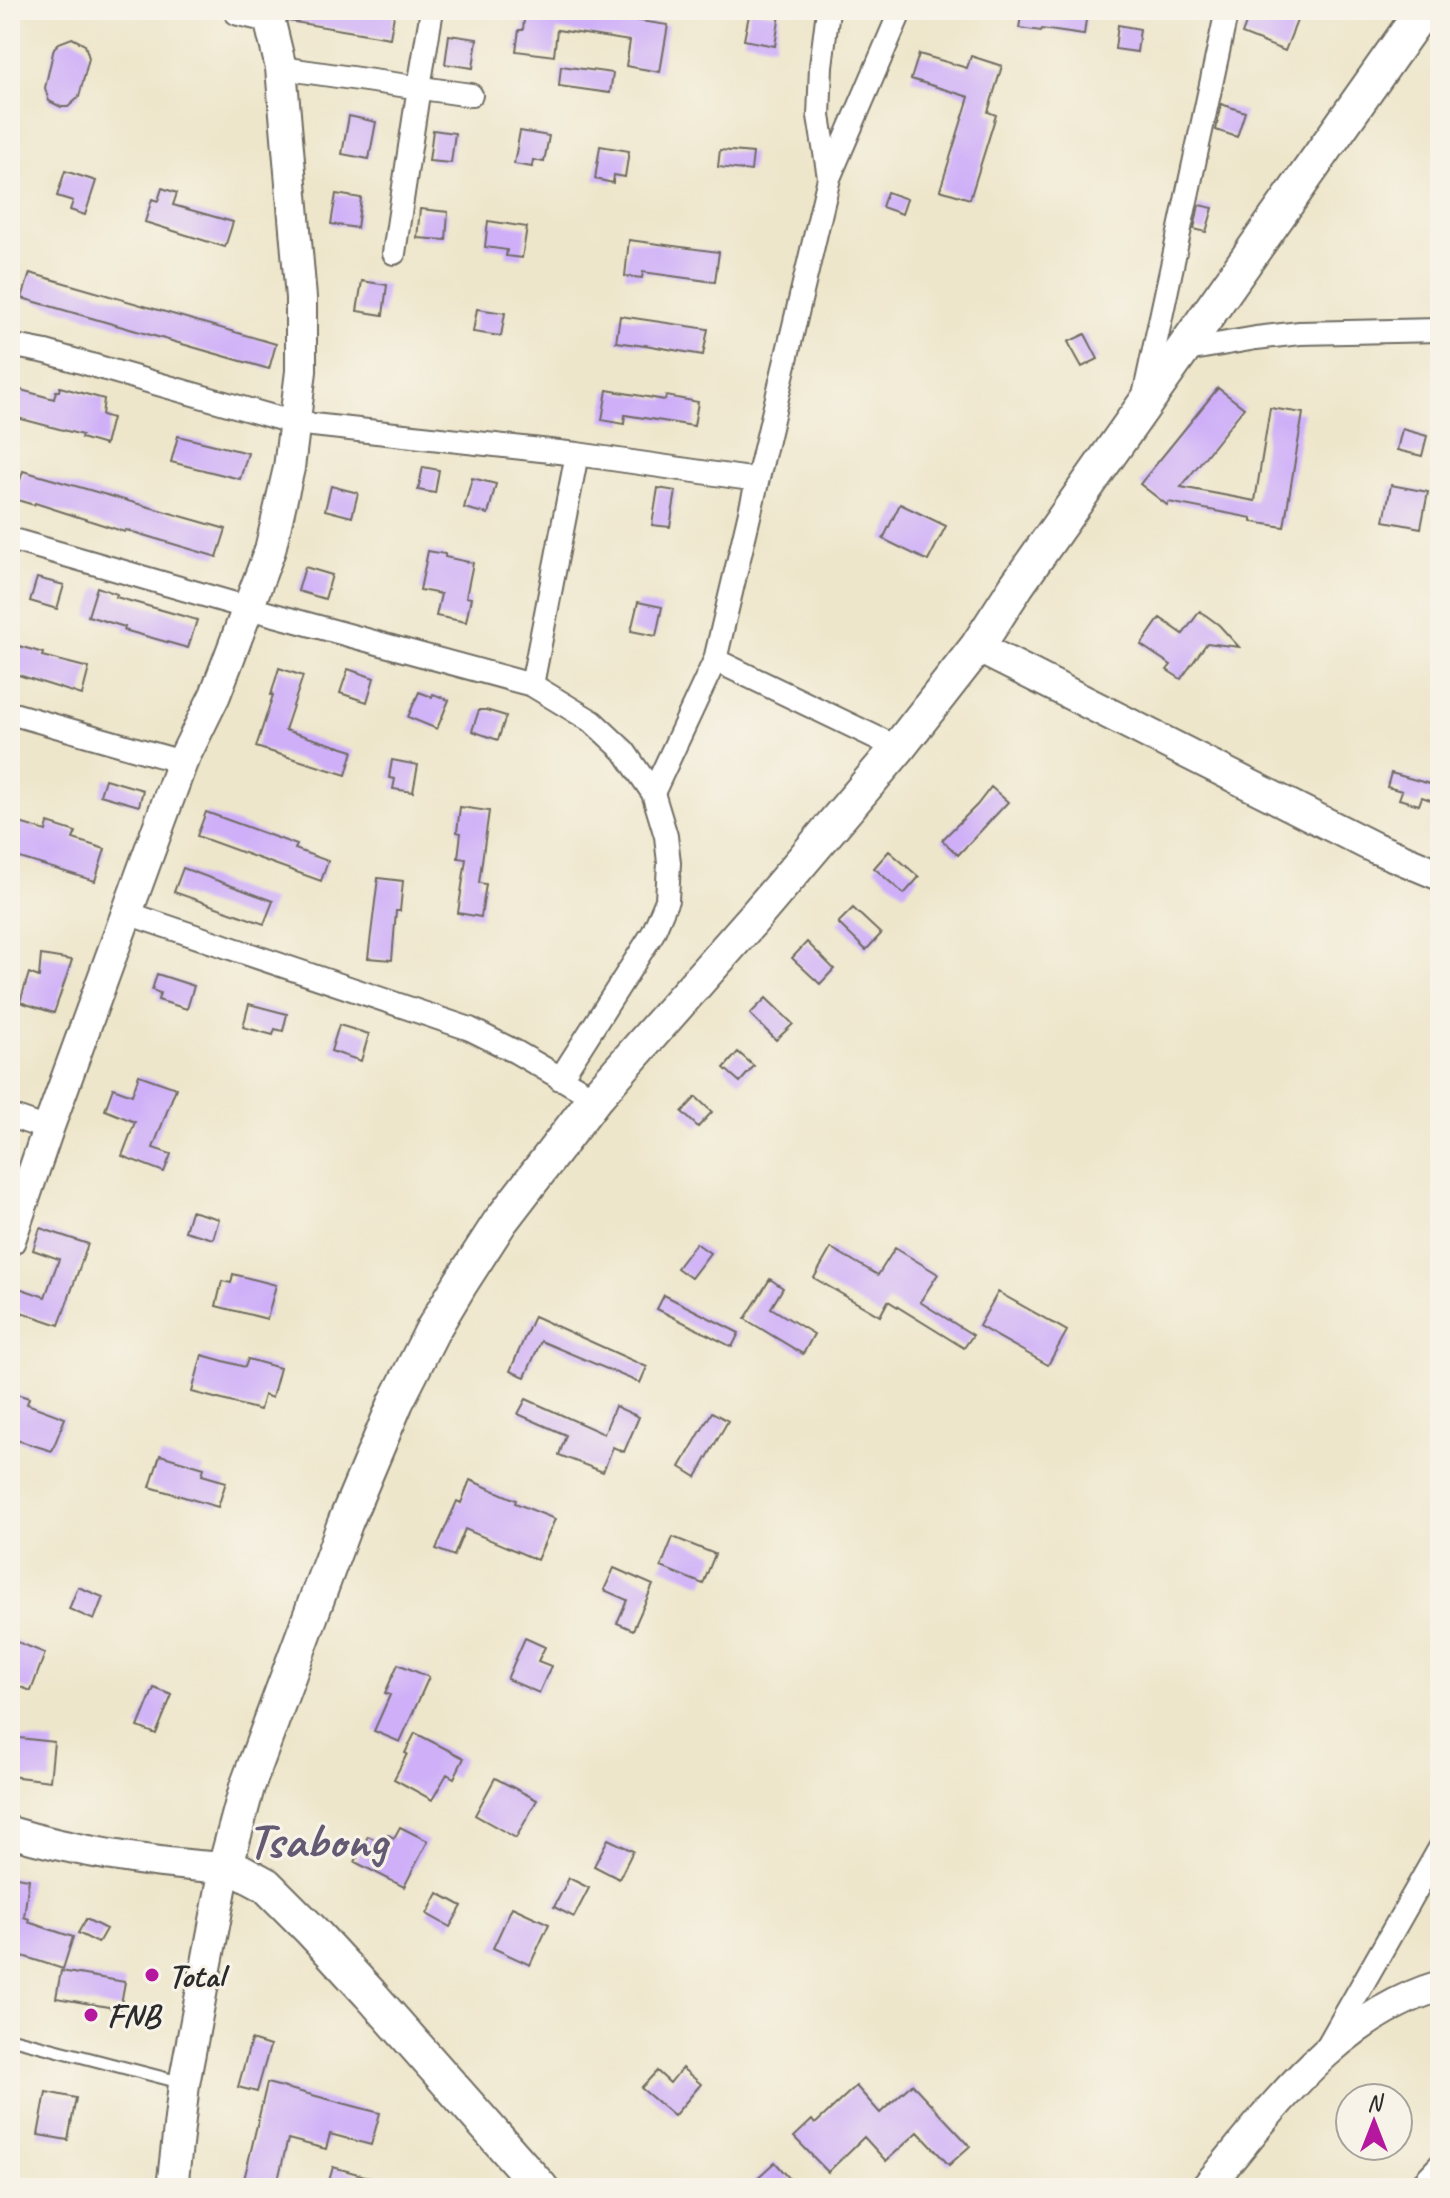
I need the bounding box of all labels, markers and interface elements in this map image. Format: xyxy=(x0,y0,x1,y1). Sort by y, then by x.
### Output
district label: Tsabong xyxy=(247,1809,391,1872)
place label: Total xyxy=(168,1954,230,1997)
marker: Total xyxy=(143,1966,161,1984)
place label: FNB xyxy=(107,1994,163,2037)
marker: FNB xyxy=(82,2006,100,2024)
north arrow xyxy=(1334,2082,1414,2162)
text: N xyxy=(1367,2089,1384,2117)

